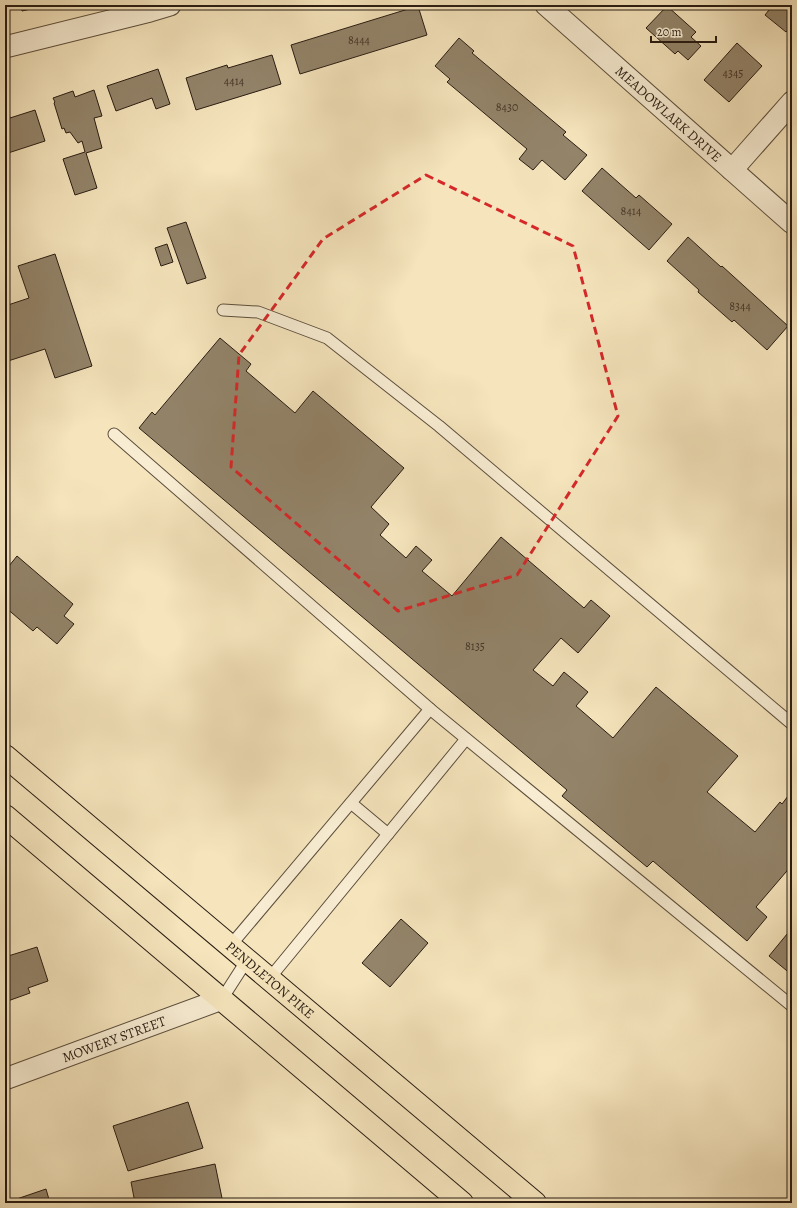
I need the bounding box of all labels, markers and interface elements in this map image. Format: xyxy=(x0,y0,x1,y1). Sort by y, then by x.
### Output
scale bar xyxy=(651,18,716,44)
text: 20 m xyxy=(657,24,681,40)
house number: 8444 xyxy=(348,32,371,48)
street label: MEADOWLARK DRIVE xyxy=(611,61,726,166)
house number: 4345 xyxy=(722,65,744,81)
house number: 4414 xyxy=(224,73,245,89)
house number: 8430 xyxy=(496,99,518,115)
house number: 8414 xyxy=(621,203,642,219)
house number: 8344 xyxy=(729,298,751,314)
house number: 8135 xyxy=(465,638,485,654)
street label: PENDLETON PIKE xyxy=(222,937,319,1023)
street label: MOWERY STREET xyxy=(59,1011,169,1067)

